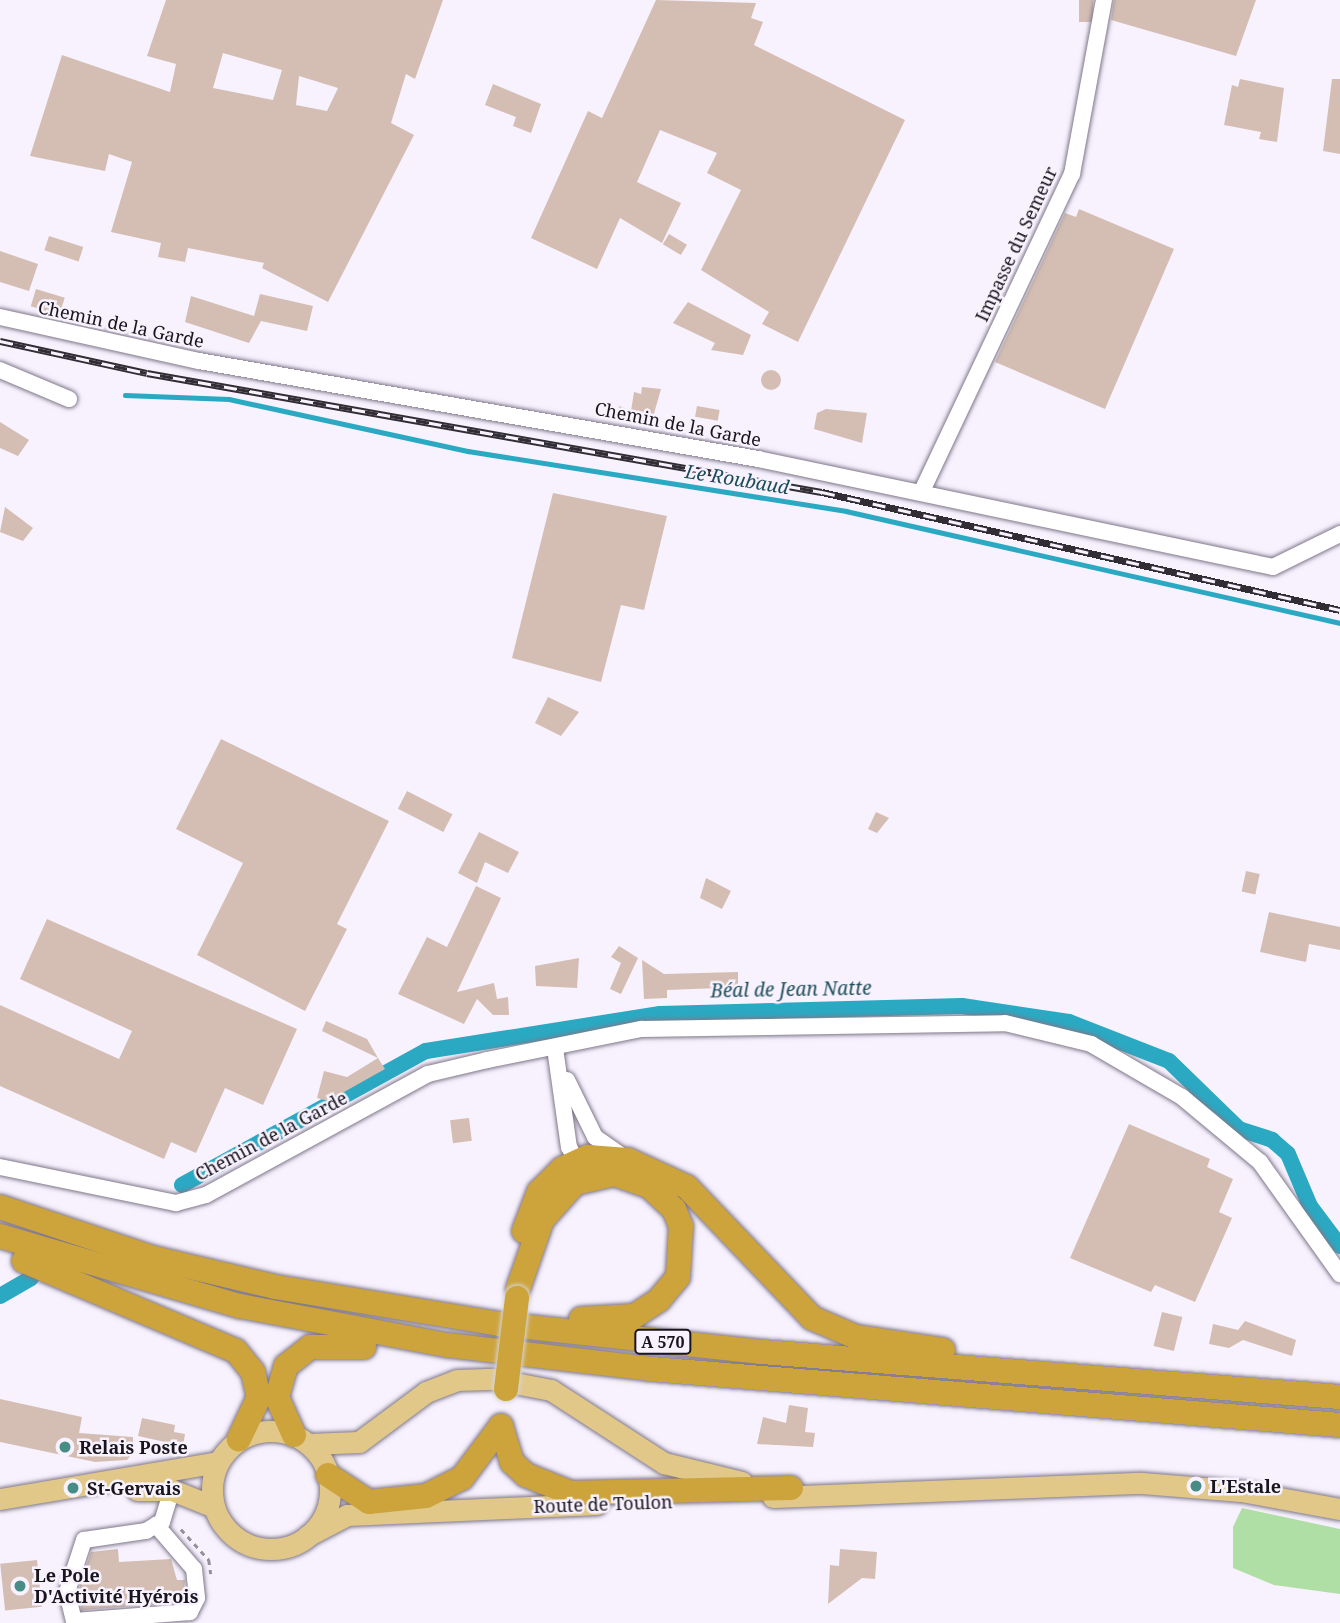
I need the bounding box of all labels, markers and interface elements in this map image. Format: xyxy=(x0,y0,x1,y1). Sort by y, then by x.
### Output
street label: Impasse du Semeur xyxy=(971,163,1061,325)
street label: Chemin de la Garde xyxy=(36,296,206,352)
street label: Chemin de la Garde xyxy=(593,397,763,451)
water label: Le Roubaud xyxy=(683,461,791,499)
water label: Béal de Jean Natte xyxy=(710,977,872,1003)
street label: Chemin de la Garde xyxy=(191,1087,351,1185)
road number: A 570 xyxy=(633,1330,693,1354)
place label: Relais Poste xyxy=(79,1436,188,1458)
marker: Relais Poste xyxy=(57,1439,73,1455)
place label: L'Estale xyxy=(1210,1475,1281,1497)
place label: St-Gervais xyxy=(87,1477,181,1499)
marker: L'Estale xyxy=(1188,1478,1204,1494)
marker: St-Gervais xyxy=(65,1480,81,1496)
street label: Route de Toulon xyxy=(533,1491,673,1517)
place label: Le Pole D'Activité Hyérois xyxy=(34,1565,198,1608)
marker: Le Pole D'Activité Hyérois xyxy=(12,1578,28,1594)

